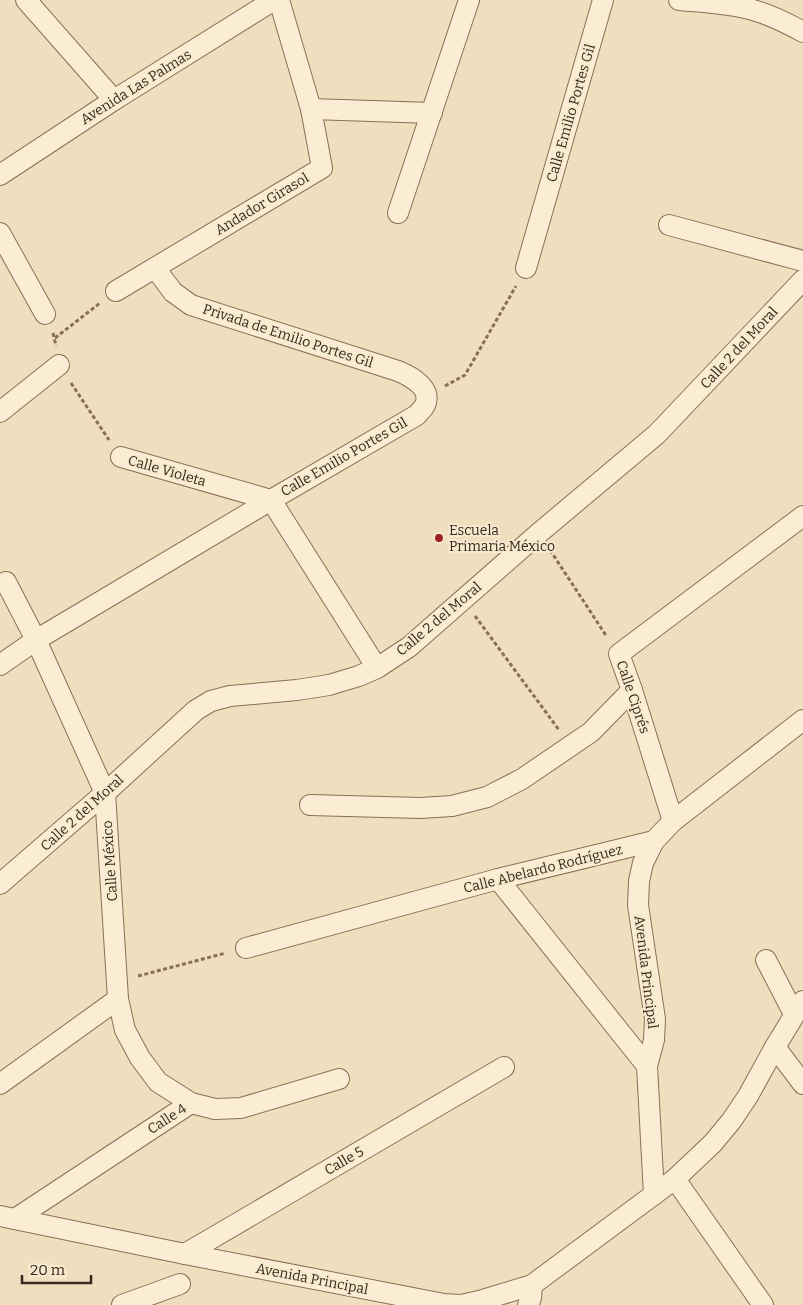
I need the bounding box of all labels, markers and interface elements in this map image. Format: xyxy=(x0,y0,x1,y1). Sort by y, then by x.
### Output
street label: Calle Emilio Portes Gil xyxy=(543,42,599,184)
street label: Avenida Las Palmas xyxy=(77,46,195,128)
street label: Andador Girasol xyxy=(212,169,312,239)
street label: Privada de Emilio Portes Gil xyxy=(201,300,375,372)
street label: Calle 2 del Moral xyxy=(697,303,781,393)
street label: Calle Emilio Portes Gil xyxy=(278,414,410,500)
street label: Calle Violeta xyxy=(126,452,208,490)
place label: Escuela Primaria México xyxy=(449,522,555,555)
marker: Escuela Primaria México xyxy=(433,532,445,544)
street label: Calle 2 del Moral xyxy=(393,578,485,660)
street label: Calle Ciprés xyxy=(613,658,653,736)
street label: Calle 2 del Moral xyxy=(37,771,127,855)
street label: Calle México xyxy=(99,820,121,902)
street label: Calle Abelardo Rodríguez xyxy=(462,841,625,897)
street label: Avenida Principal xyxy=(631,914,661,1030)
street label: Calle 4 xyxy=(144,1100,190,1138)
street label: Calle 5 xyxy=(321,1143,367,1179)
scale bar xyxy=(22,1252,91,1284)
street label: Avenida Principal xyxy=(254,1260,370,1298)
text: 20 m xyxy=(30,1261,66,1279)

